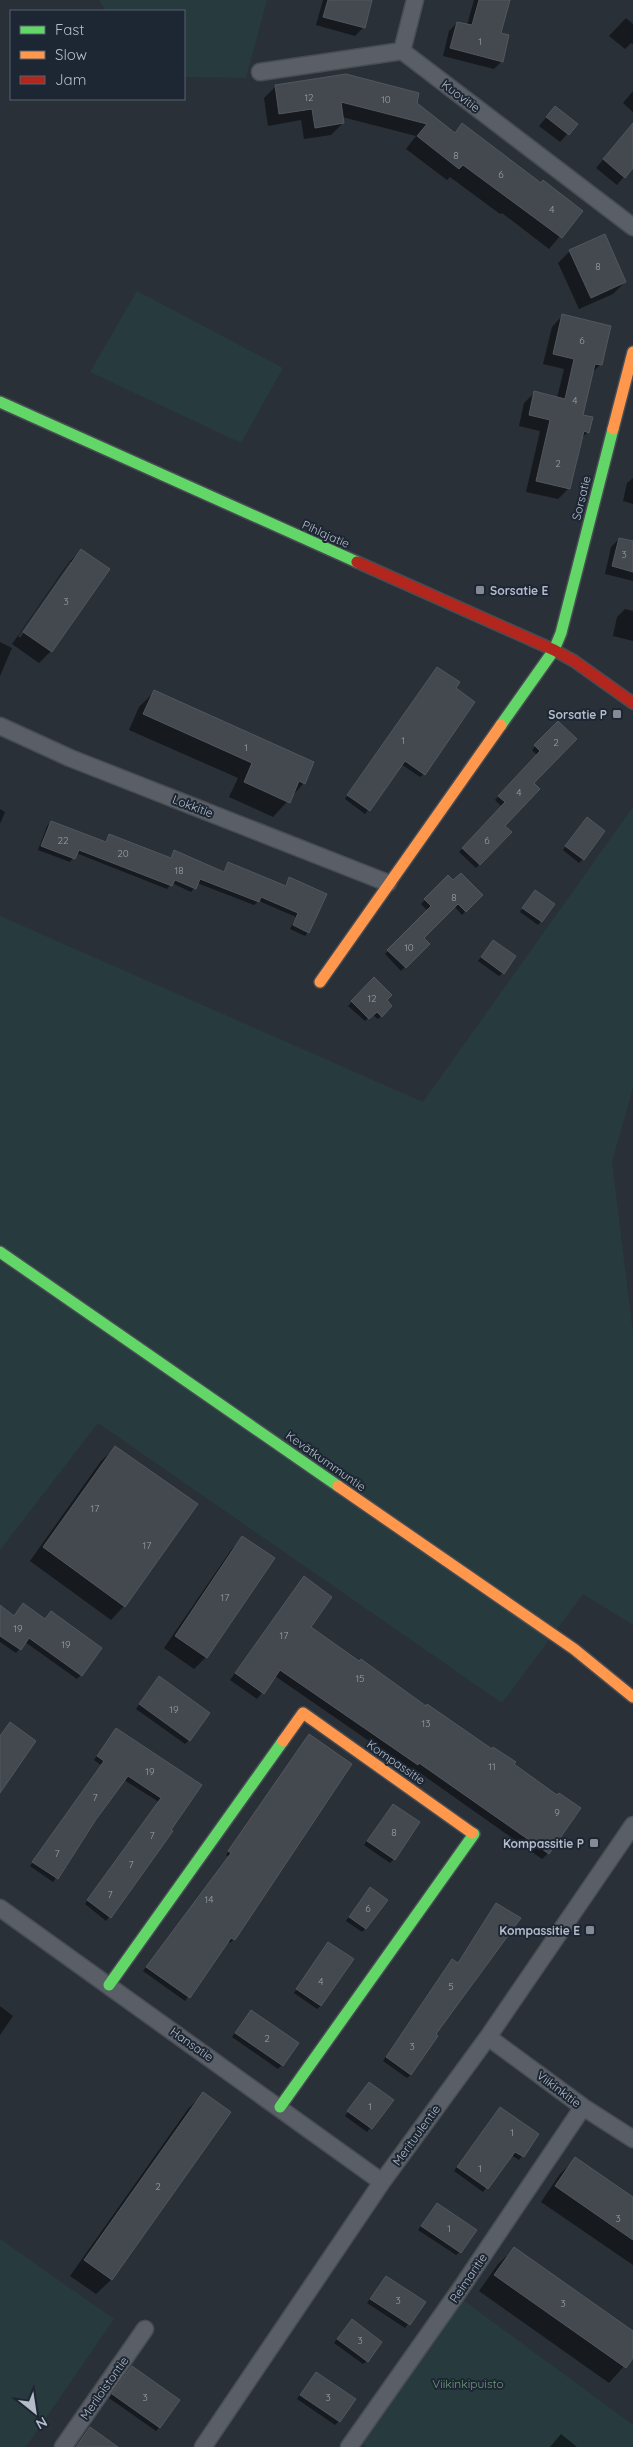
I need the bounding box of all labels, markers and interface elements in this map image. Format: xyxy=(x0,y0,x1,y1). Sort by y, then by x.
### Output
legend xyxy=(10,10,185,100)
text: Fast xyxy=(55,20,84,39)
house number: 1 xyxy=(478,35,482,48)
text: Slow xyxy=(55,45,87,64)
text: Jam xyxy=(55,70,86,89)
street label: Kuovitie xyxy=(439,77,483,115)
house number: 12 xyxy=(304,91,314,104)
house number: 10 xyxy=(381,93,391,106)
house number: 8 xyxy=(453,149,459,162)
house number: 6 xyxy=(498,168,504,181)
house number: 4 xyxy=(549,203,555,216)
house number: 8 xyxy=(595,260,601,273)
house number: 6 xyxy=(579,334,585,347)
house number: 4 xyxy=(572,394,578,407)
house number: 2 xyxy=(555,457,561,470)
street label: Sorsatie xyxy=(568,474,594,522)
street label: Pihlajatie xyxy=(300,517,352,551)
house number: 3 xyxy=(621,548,627,561)
place label: Sorsatie E xyxy=(490,583,548,598)
marker: Sorsatie E xyxy=(474,584,486,596)
house number: 3 xyxy=(63,595,69,608)
place label: Sorsatie P xyxy=(548,707,607,722)
marker: Sorsatie P xyxy=(611,708,623,720)
house number: 1 xyxy=(401,734,405,747)
house number: 2 xyxy=(553,736,559,749)
house number: 1 xyxy=(244,741,248,754)
house number: 4 xyxy=(516,786,522,799)
street label: Lokkitie xyxy=(171,791,216,821)
house number: 22 xyxy=(57,834,69,847)
house number: 6 xyxy=(484,834,490,847)
house number: 20 xyxy=(117,847,129,860)
house number: 18 xyxy=(174,864,184,877)
house number: 8 xyxy=(451,891,457,904)
house number: 10 xyxy=(404,941,414,954)
house number: 12 xyxy=(367,992,377,1005)
street label: Kevätkummuntie xyxy=(283,1428,369,1494)
house number: 17 xyxy=(91,1502,99,1515)
house number: 17 xyxy=(143,1539,151,1552)
house number: 17 xyxy=(221,1591,229,1604)
house number: 19 xyxy=(13,1622,23,1635)
house number: 17 xyxy=(280,1629,288,1642)
house number: 19 xyxy=(61,1638,71,1651)
house number: 15 xyxy=(355,1672,365,1685)
house number: 19 xyxy=(169,1703,179,1716)
house number: 13 xyxy=(422,1717,430,1730)
street label: Kompassitie xyxy=(364,1736,428,1788)
house number: 11 xyxy=(488,1760,496,1773)
house number: 19 xyxy=(145,1765,155,1778)
house number: 7 xyxy=(92,1791,98,1804)
house number: 9 xyxy=(554,1806,560,1819)
house number: 8 xyxy=(391,1826,397,1839)
house number: 7 xyxy=(149,1829,155,1842)
place label: Kompassitie P xyxy=(503,1836,584,1851)
marker: Kompassitie P xyxy=(588,1837,600,1849)
house number: 7 xyxy=(54,1847,60,1860)
house number: 7 xyxy=(128,1858,134,1871)
house number: 7 xyxy=(107,1888,113,1901)
house number: 14 xyxy=(205,1893,213,1906)
house number: 6 xyxy=(365,1902,371,1915)
place label: Kompassitie E xyxy=(499,1923,580,1938)
marker: Kompassitie E xyxy=(584,1924,596,1936)
house number: 4 xyxy=(318,1975,324,1988)
house number: 5 xyxy=(448,1980,454,1993)
street label: Hansatie xyxy=(168,2024,217,2064)
house number: 2 xyxy=(264,2032,270,2045)
house number: 3 xyxy=(409,2040,415,2053)
street label: Viikinkitie xyxy=(534,2068,584,2111)
house number: 1 xyxy=(368,2100,372,2113)
street label: Merituulentie xyxy=(389,2102,443,2168)
house number: 1 xyxy=(510,2126,514,2139)
house number: 1 xyxy=(478,2162,482,2175)
house number: 2 xyxy=(155,2180,161,2193)
house number: 3 xyxy=(615,2212,621,2225)
house number: 1 xyxy=(447,2222,451,2235)
street label: Reimaritie xyxy=(446,2250,490,2305)
house number: 3 xyxy=(395,2294,401,2307)
house number: 3 xyxy=(560,2297,566,2310)
house number: 3 xyxy=(357,2334,363,2347)
street label: Meriloistontie xyxy=(77,2353,131,2422)
park label: Viikinkipuisto xyxy=(432,2376,504,2391)
north arrow xyxy=(10,2387,60,2437)
house number: 3 xyxy=(142,2391,148,2404)
house number: 3 xyxy=(325,2391,331,2404)
text: N xyxy=(33,2413,50,2434)

